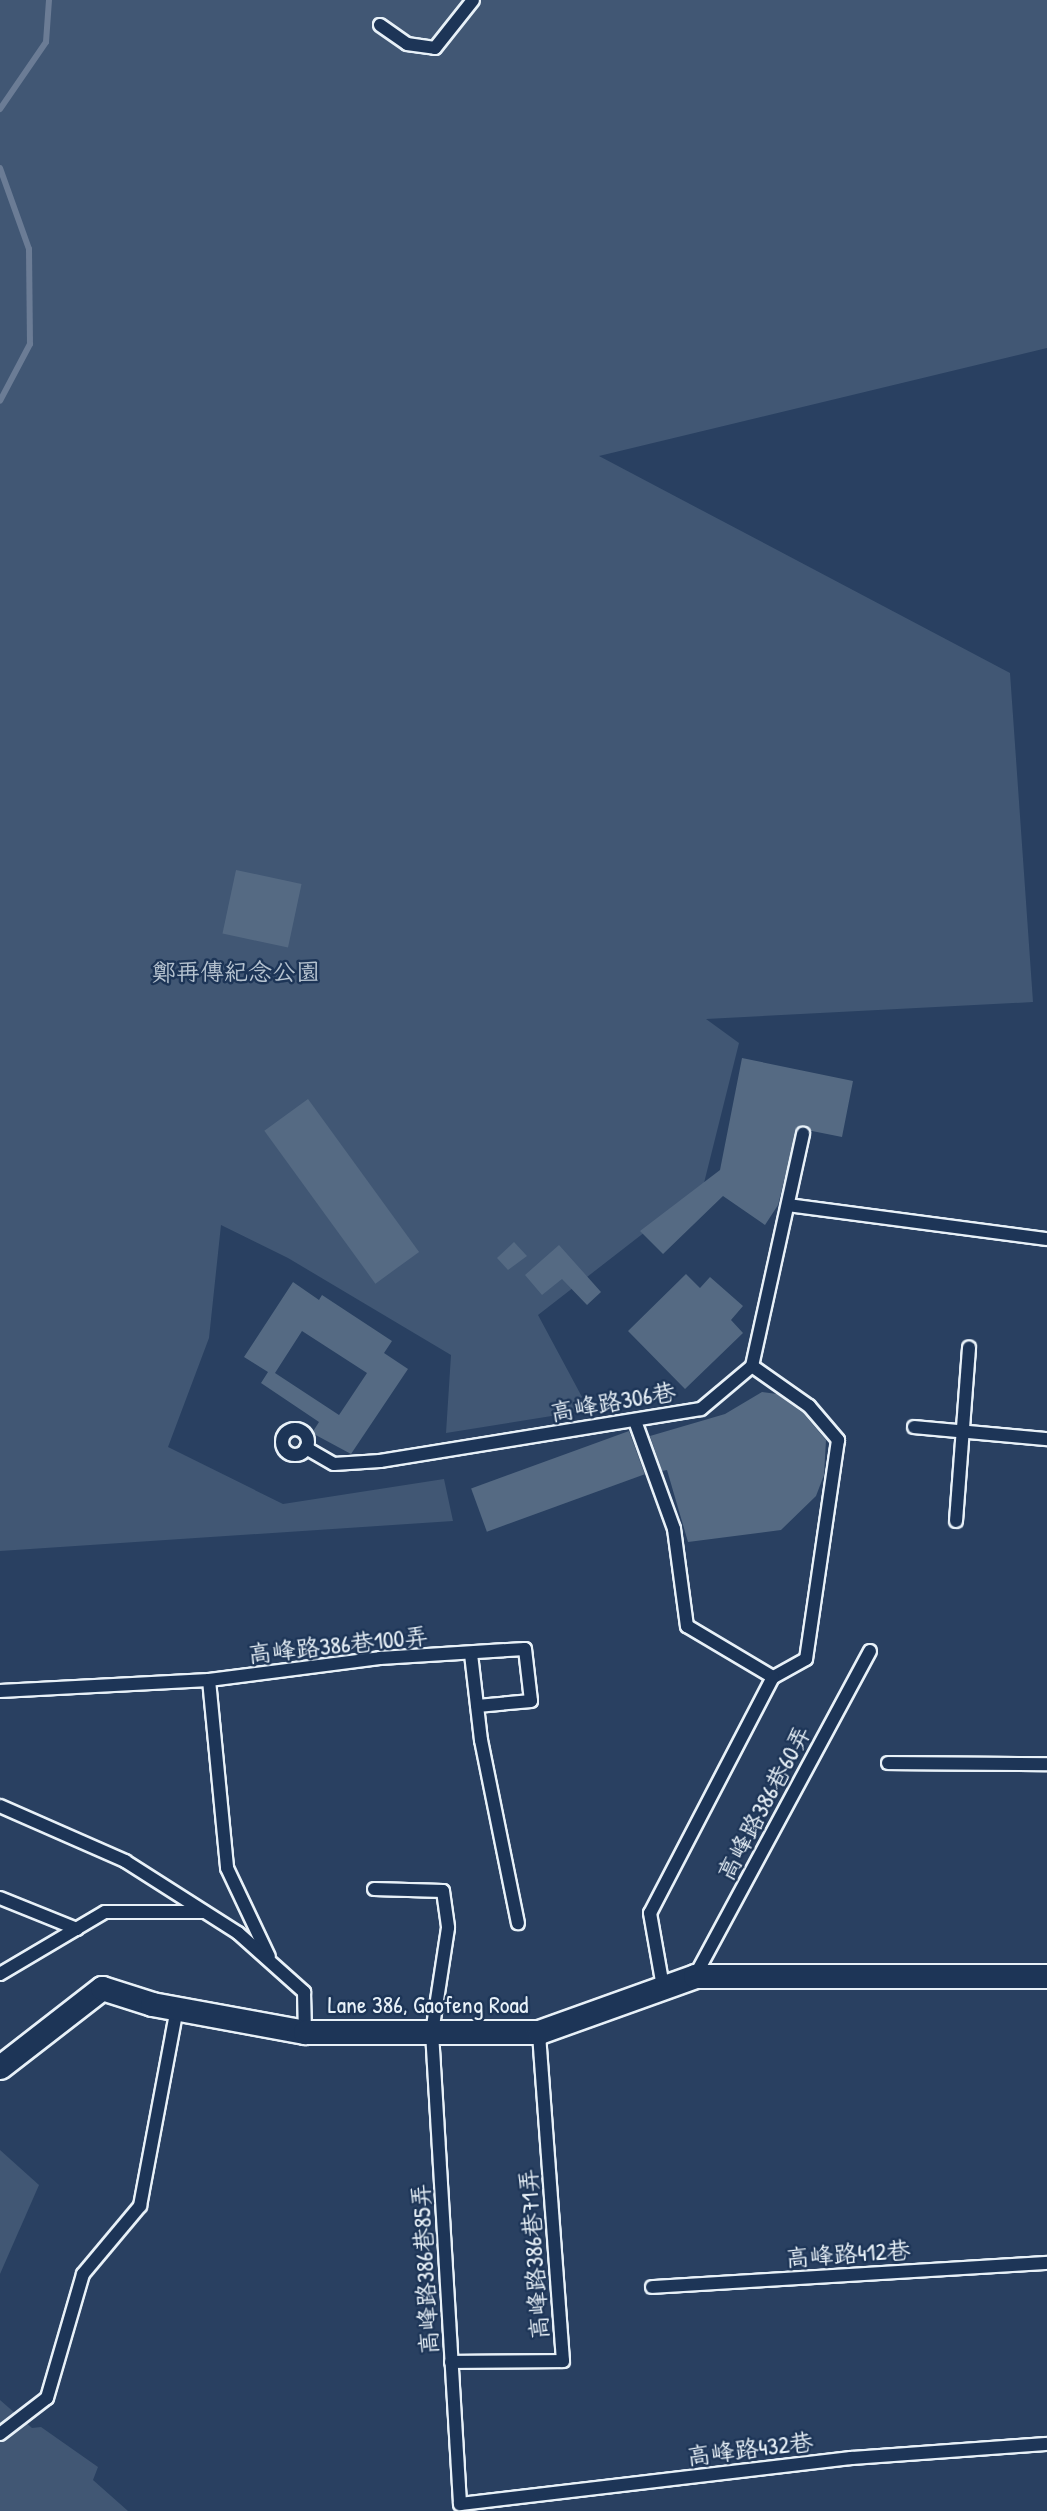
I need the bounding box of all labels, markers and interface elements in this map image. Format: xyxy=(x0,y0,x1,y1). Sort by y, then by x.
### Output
park label: 鄭再傳紀念公園 xyxy=(152,958,320,986)
street label: 高峰路306巷 xyxy=(548,1377,678,1427)
street label: 高峰路386巷100弄 xyxy=(247,1621,429,1669)
street label: 高峰路386巷60弄 xyxy=(711,1721,817,1885)
street label: Lane 386, Gaofeng Road xyxy=(328,1991,528,2019)
street label: 高峰路386巷71弄 xyxy=(514,2168,554,2340)
street label: 高峰路386巷85弄 xyxy=(406,2183,444,2355)
street label: 高峰路412巷 xyxy=(785,2235,911,2273)
street label: 高峰路432巷 xyxy=(685,2427,815,2471)

